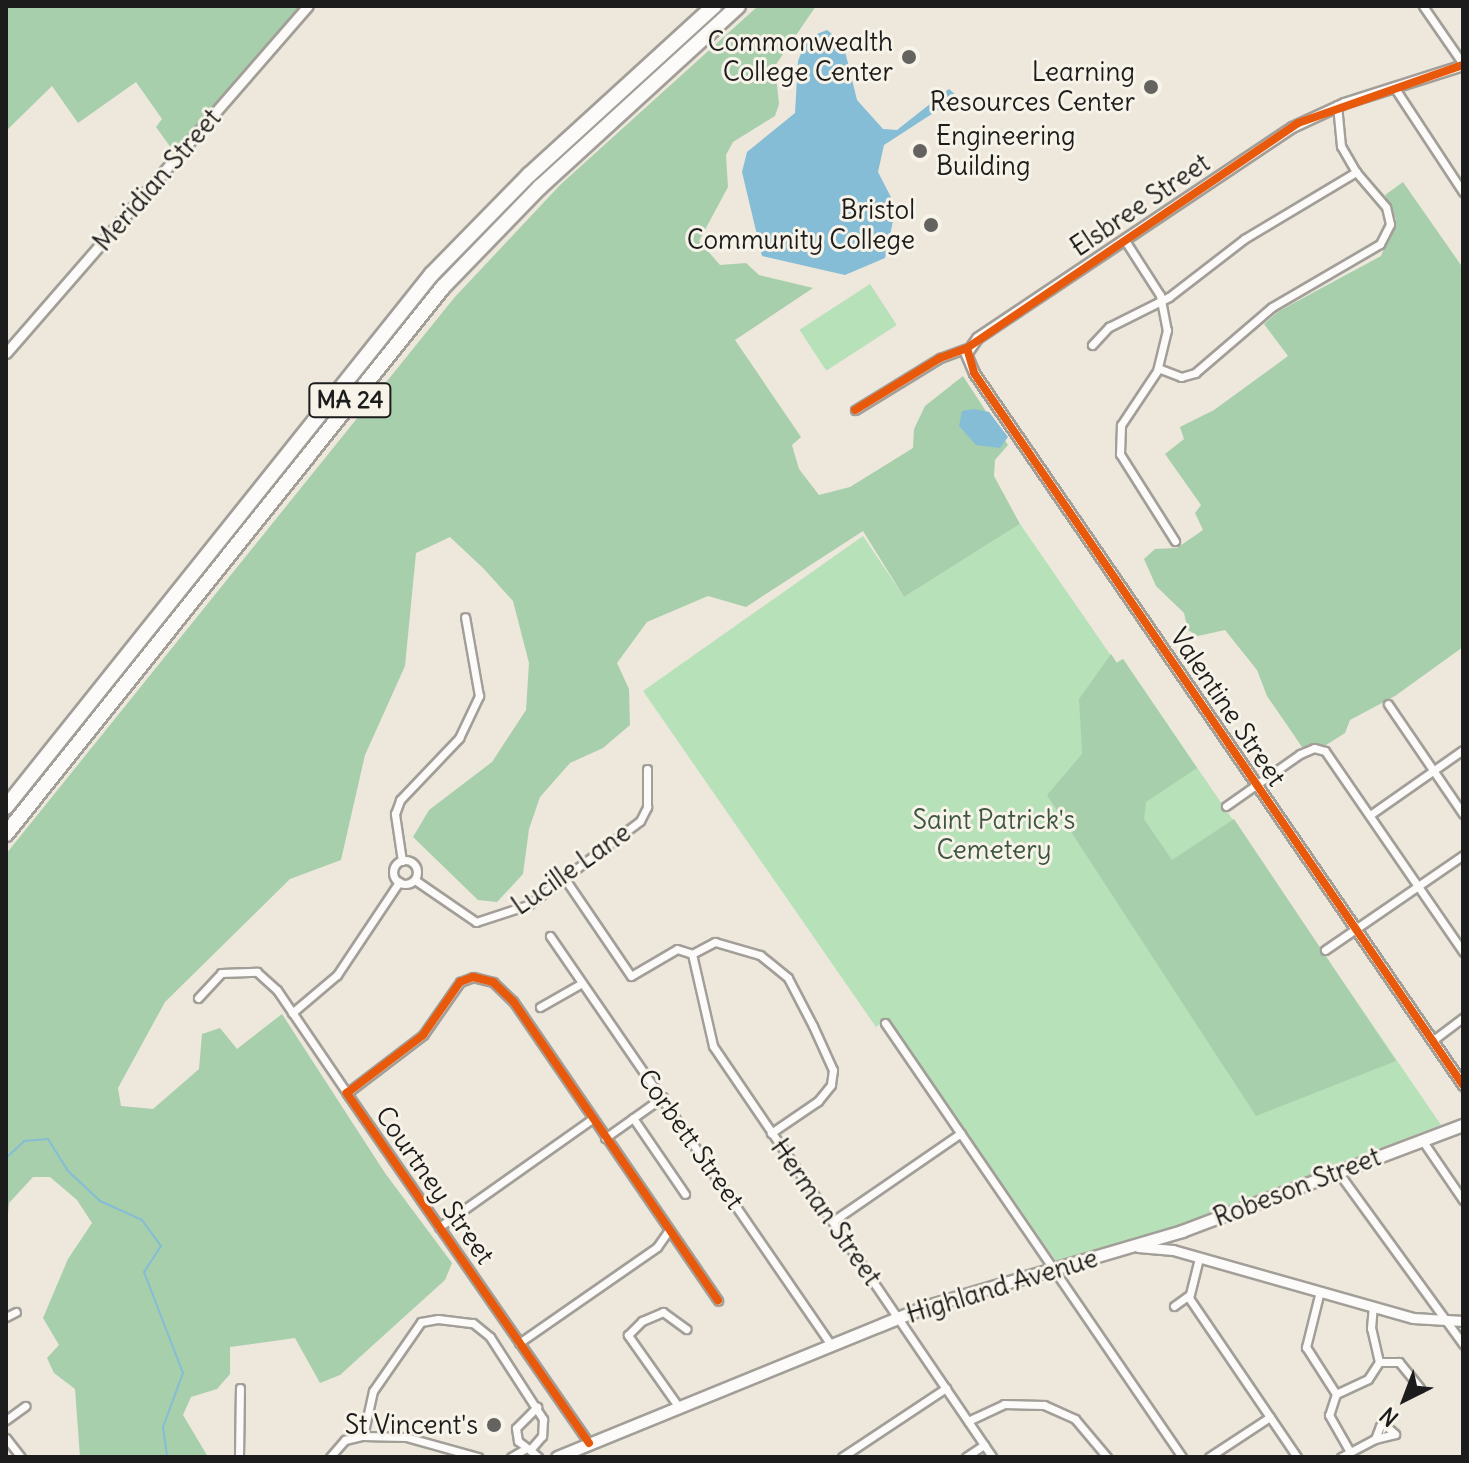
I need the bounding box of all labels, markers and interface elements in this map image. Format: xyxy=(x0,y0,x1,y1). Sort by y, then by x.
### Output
place label: Commonwealth College Center xyxy=(708,26,893,88)
marker: Commonwealth College Center xyxy=(900,48,918,66)
place label: Learning Resources Center xyxy=(930,56,1135,118)
marker: Learning Resources Center xyxy=(1142,78,1160,96)
street label: Meridian Street xyxy=(87,103,227,257)
place label: Engineering Building xyxy=(936,120,1076,182)
marker: Engineering Building xyxy=(911,142,929,160)
street label: Elsbree Street xyxy=(1065,147,1215,263)
place label: Bristol Community College xyxy=(687,194,915,256)
marker: Bristol Community College xyxy=(922,216,940,234)
road number: MA 24 xyxy=(308,380,392,420)
street label: Valentine Street xyxy=(1164,622,1292,792)
park label: Saint Patrick's Cemetery xyxy=(913,804,1075,866)
street label: Lucille Lane xyxy=(506,817,636,921)
street label: Corbett Street xyxy=(631,1063,751,1215)
street label: Courtney Street xyxy=(369,1100,501,1270)
street label: Herman Street xyxy=(764,1133,888,1291)
street label: Robeson Street xyxy=(1209,1141,1385,1233)
street label: Highland Avenue xyxy=(903,1242,1101,1330)
north arrow xyxy=(1365,1359,1445,1439)
text: N xyxy=(1374,1401,1404,1432)
place label: St Vincent's xyxy=(345,1409,478,1441)
marker: St Vincent's xyxy=(485,1416,503,1434)

